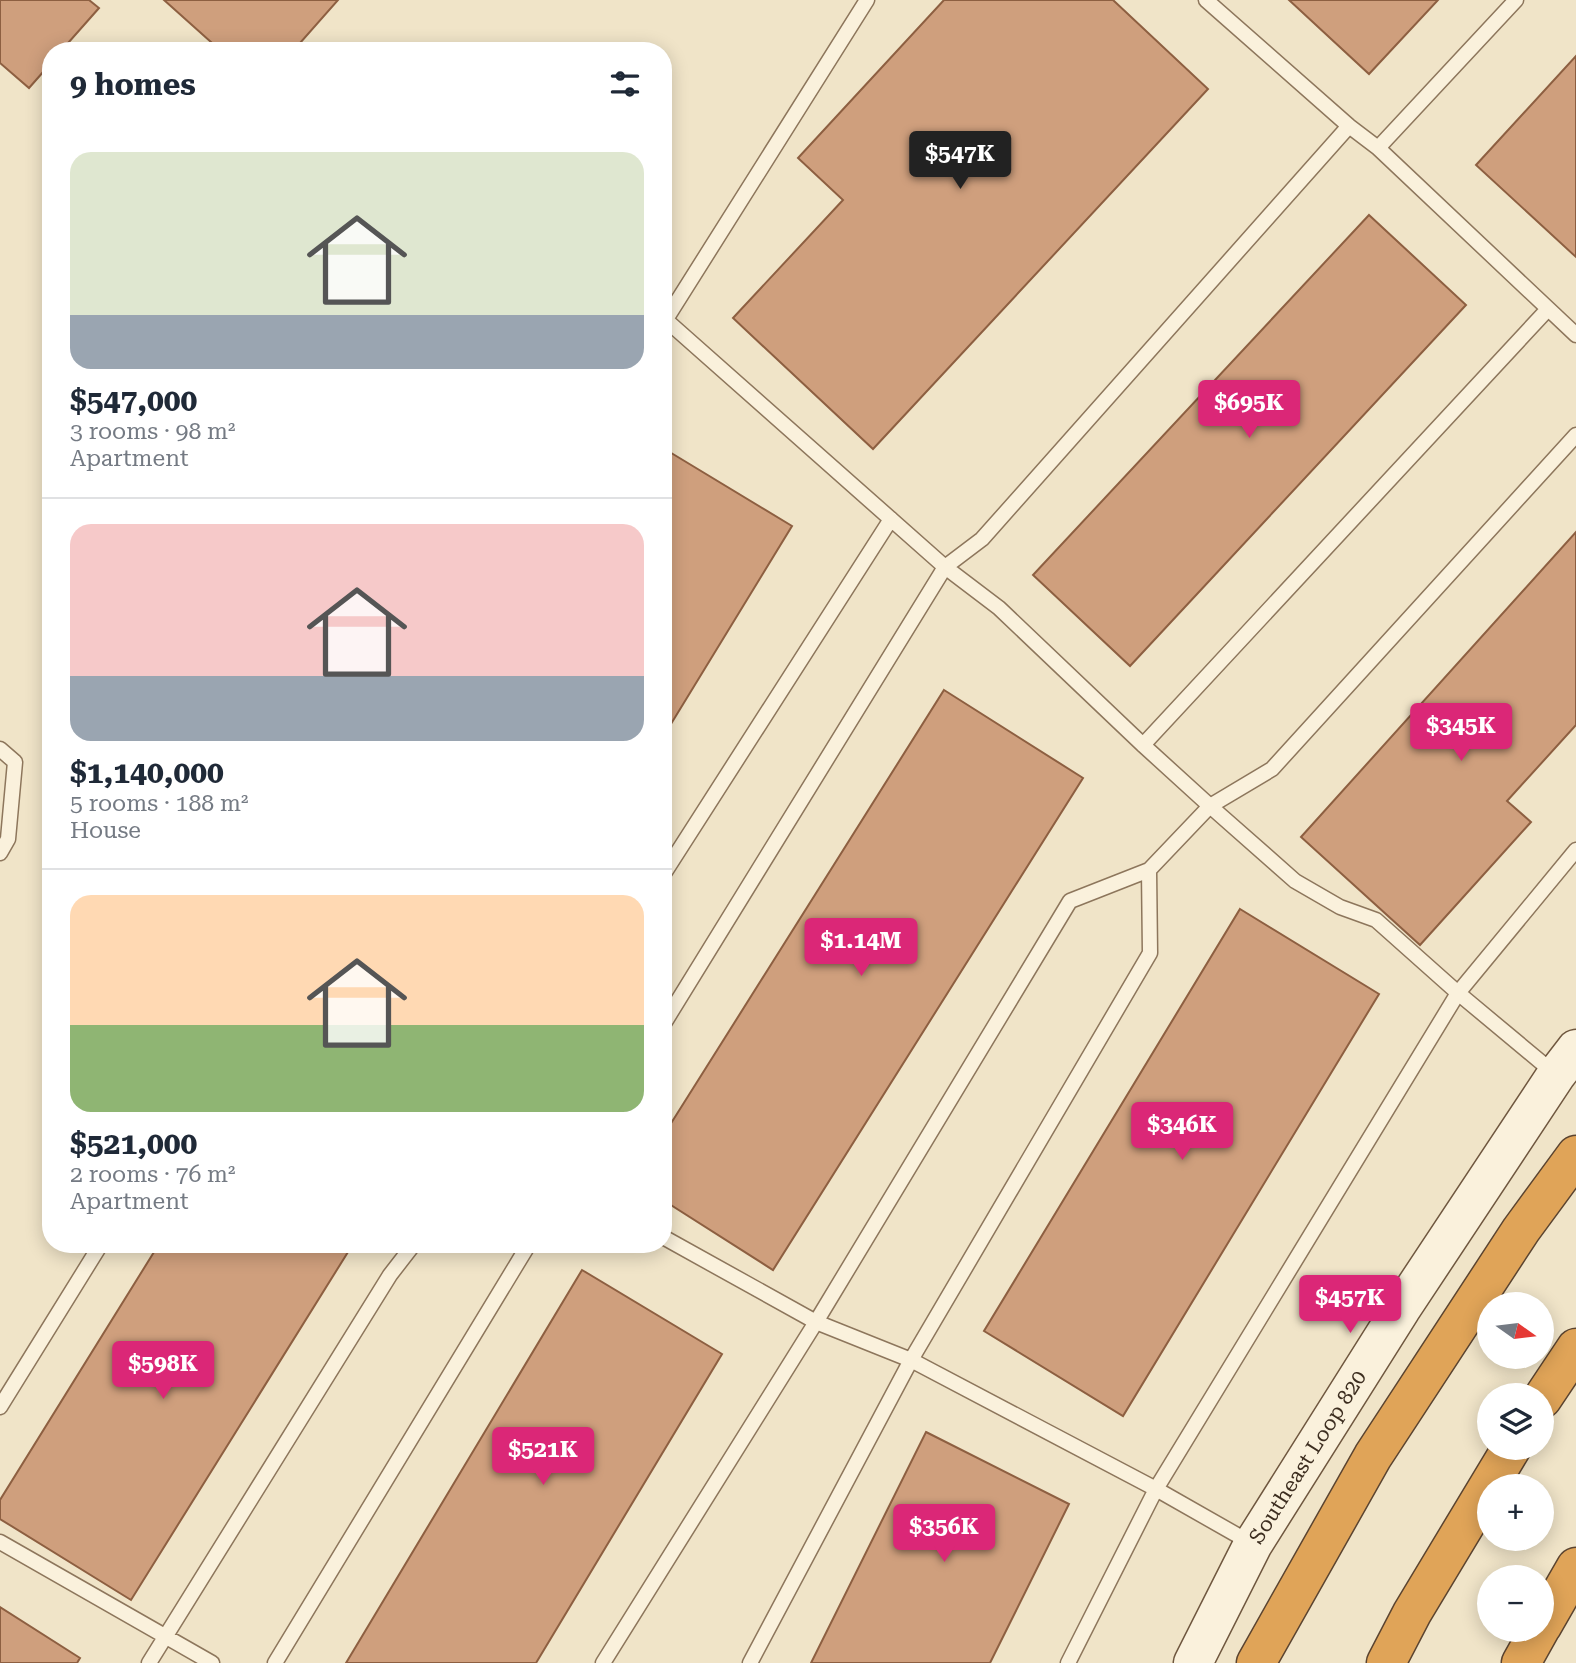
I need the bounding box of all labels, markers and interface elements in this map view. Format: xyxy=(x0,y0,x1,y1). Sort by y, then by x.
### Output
icon: filters xyxy=(606,65,644,103)
text: 9 homes xyxy=(70,67,196,102)
pin: $547K xyxy=(911,132,1009,191)
text: $547K xyxy=(925,140,995,167)
icon: home xyxy=(294,197,420,323)
pin: $695K xyxy=(1200,380,1298,440)
text: $547,000 xyxy=(70,383,197,418)
text: $695K xyxy=(1214,389,1284,416)
text: 3 rooms · 98 m² xyxy=(70,418,236,445)
text: Apartment xyxy=(70,445,189,472)
icon: home xyxy=(294,569,420,695)
pin: $345K xyxy=(1412,704,1510,763)
text: $345K xyxy=(1426,712,1496,739)
text: $1,140,000 xyxy=(70,755,224,790)
text: 5 rooms · 188 m² xyxy=(70,790,248,817)
text: House xyxy=(70,817,141,844)
pin: $1.14M xyxy=(804,918,918,978)
text: $1.14M xyxy=(821,927,901,954)
icon: home xyxy=(294,940,420,1066)
pin: $346K xyxy=(1133,1102,1231,1162)
text: $346K xyxy=(1147,1111,1217,1138)
text: $521,000 xyxy=(70,1126,197,1161)
text: 2 rooms · 76 m² xyxy=(70,1161,236,1188)
text: Apartment xyxy=(70,1188,189,1215)
pin: $457K xyxy=(1301,1276,1399,1335)
text: $457K xyxy=(1315,1284,1385,1311)
north arrow xyxy=(1477,1292,1554,1368)
map controls xyxy=(1477,1292,1554,1642)
pin: $598K xyxy=(114,1342,212,1401)
text: $598K xyxy=(128,1350,198,1377)
street label: Southeast Loop 820 xyxy=(1244,1366,1371,1548)
button: layers xyxy=(1477,1383,1554,1460)
pin: $521K xyxy=(494,1428,592,1487)
text: $521K xyxy=(508,1436,578,1463)
button: + xyxy=(1477,1474,1554,1551)
pin: $356K xyxy=(895,1504,993,1564)
text: $356K xyxy=(909,1513,979,1540)
button: − xyxy=(1477,1565,1554,1642)

